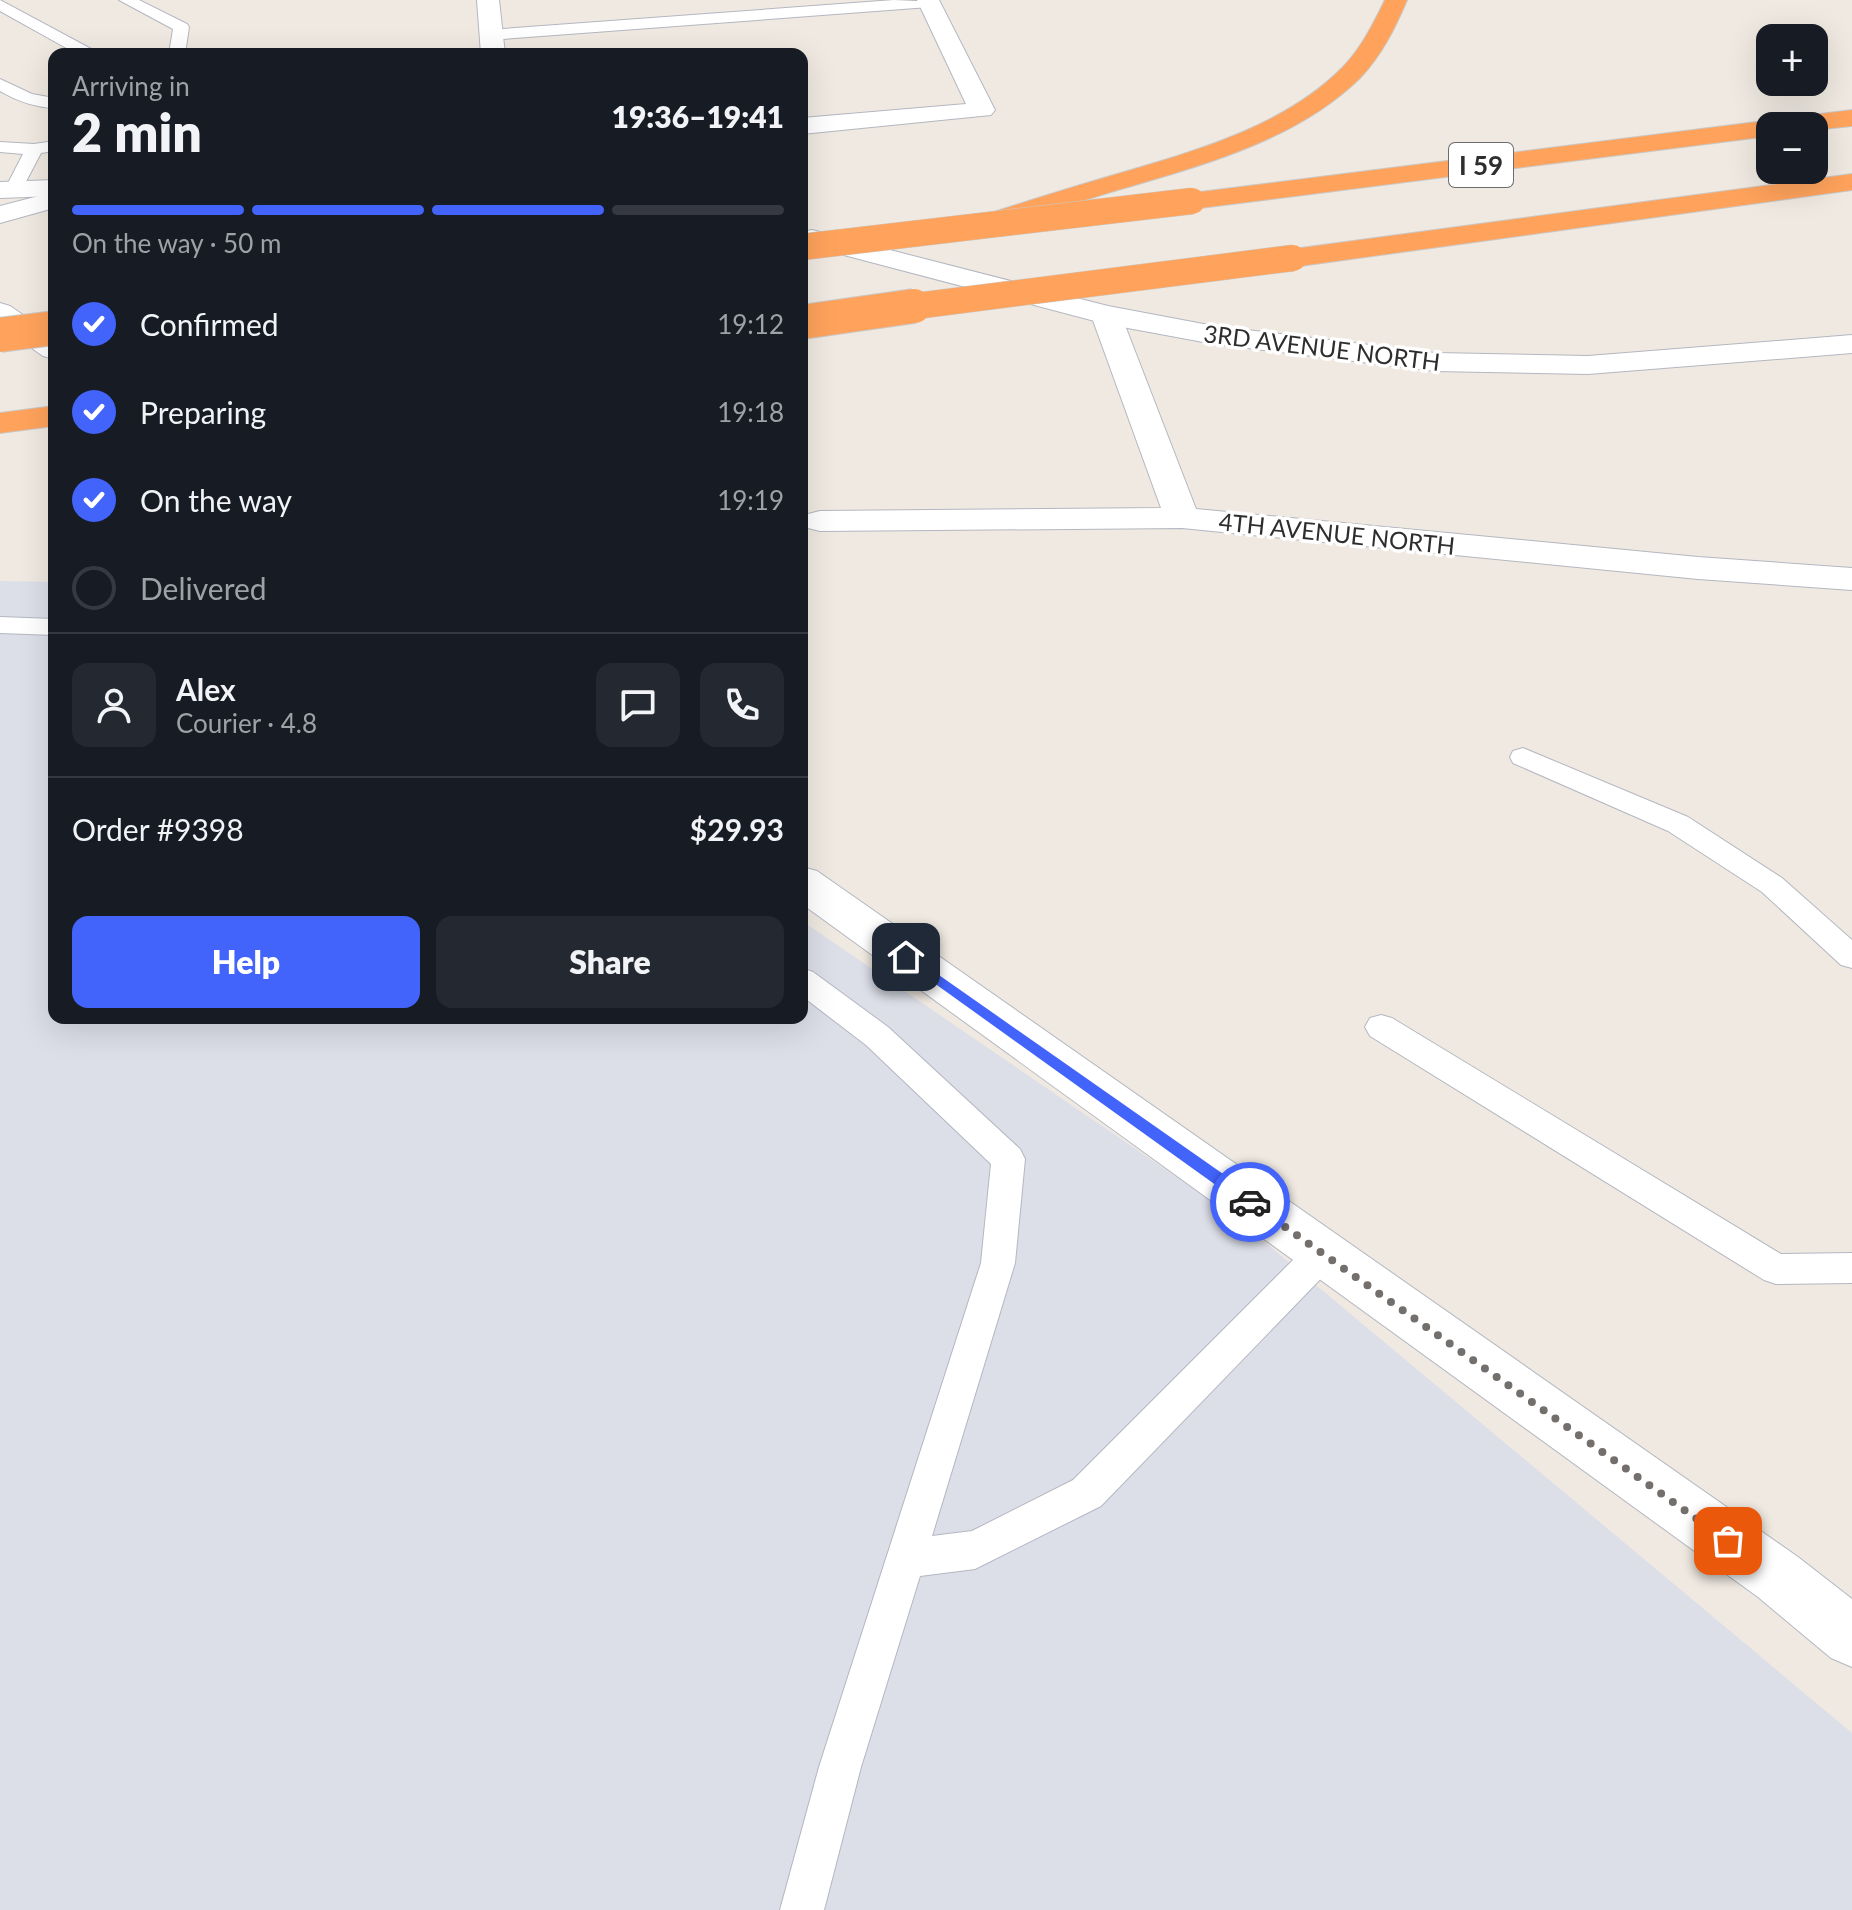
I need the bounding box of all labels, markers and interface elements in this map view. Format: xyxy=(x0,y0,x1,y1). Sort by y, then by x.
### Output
map controls xyxy=(1756,24,1828,184)
button: + xyxy=(1756,24,1828,96)
text: Arriving in xyxy=(72,70,190,102)
text: 19:36–19:41 xyxy=(611,98,784,134)
text: 2 min xyxy=(72,101,202,163)
button: − xyxy=(1756,112,1828,184)
road number: I 59 xyxy=(1449,143,1513,187)
text: On the way · 50 m xyxy=(72,227,281,259)
icon: check xyxy=(72,302,116,346)
text: Confirmed xyxy=(140,306,279,342)
text: 19:12 xyxy=(717,308,784,340)
street label: 3RD AVENUE NORTH xyxy=(1202,318,1442,376)
icon: check xyxy=(72,390,116,434)
text: Preparing xyxy=(140,394,266,430)
text: 19:18 xyxy=(717,396,784,428)
icon: check xyxy=(72,478,116,522)
text: On the way xyxy=(140,482,292,518)
text: 19:19 xyxy=(717,484,784,516)
street label: 4TH AVENUE NORTH xyxy=(1217,506,1457,560)
text: Delivered xyxy=(140,570,267,606)
button: person xyxy=(72,663,156,747)
button: chat xyxy=(596,663,680,747)
button: phone xyxy=(700,663,784,747)
text: Alex xyxy=(176,671,236,707)
text: Courier · 4.8 xyxy=(176,707,317,739)
text: Order #9398 xyxy=(72,811,244,847)
text: $29.93 xyxy=(690,811,784,847)
button: Help xyxy=(72,916,420,1008)
button: Share xyxy=(436,916,784,1008)
pin xyxy=(872,923,940,991)
icon: home xyxy=(884,935,928,979)
courier xyxy=(1210,1162,1290,1242)
icon: car xyxy=(1228,1180,1272,1224)
pin xyxy=(1694,1507,1762,1575)
icon: bag xyxy=(1706,1519,1750,1563)

